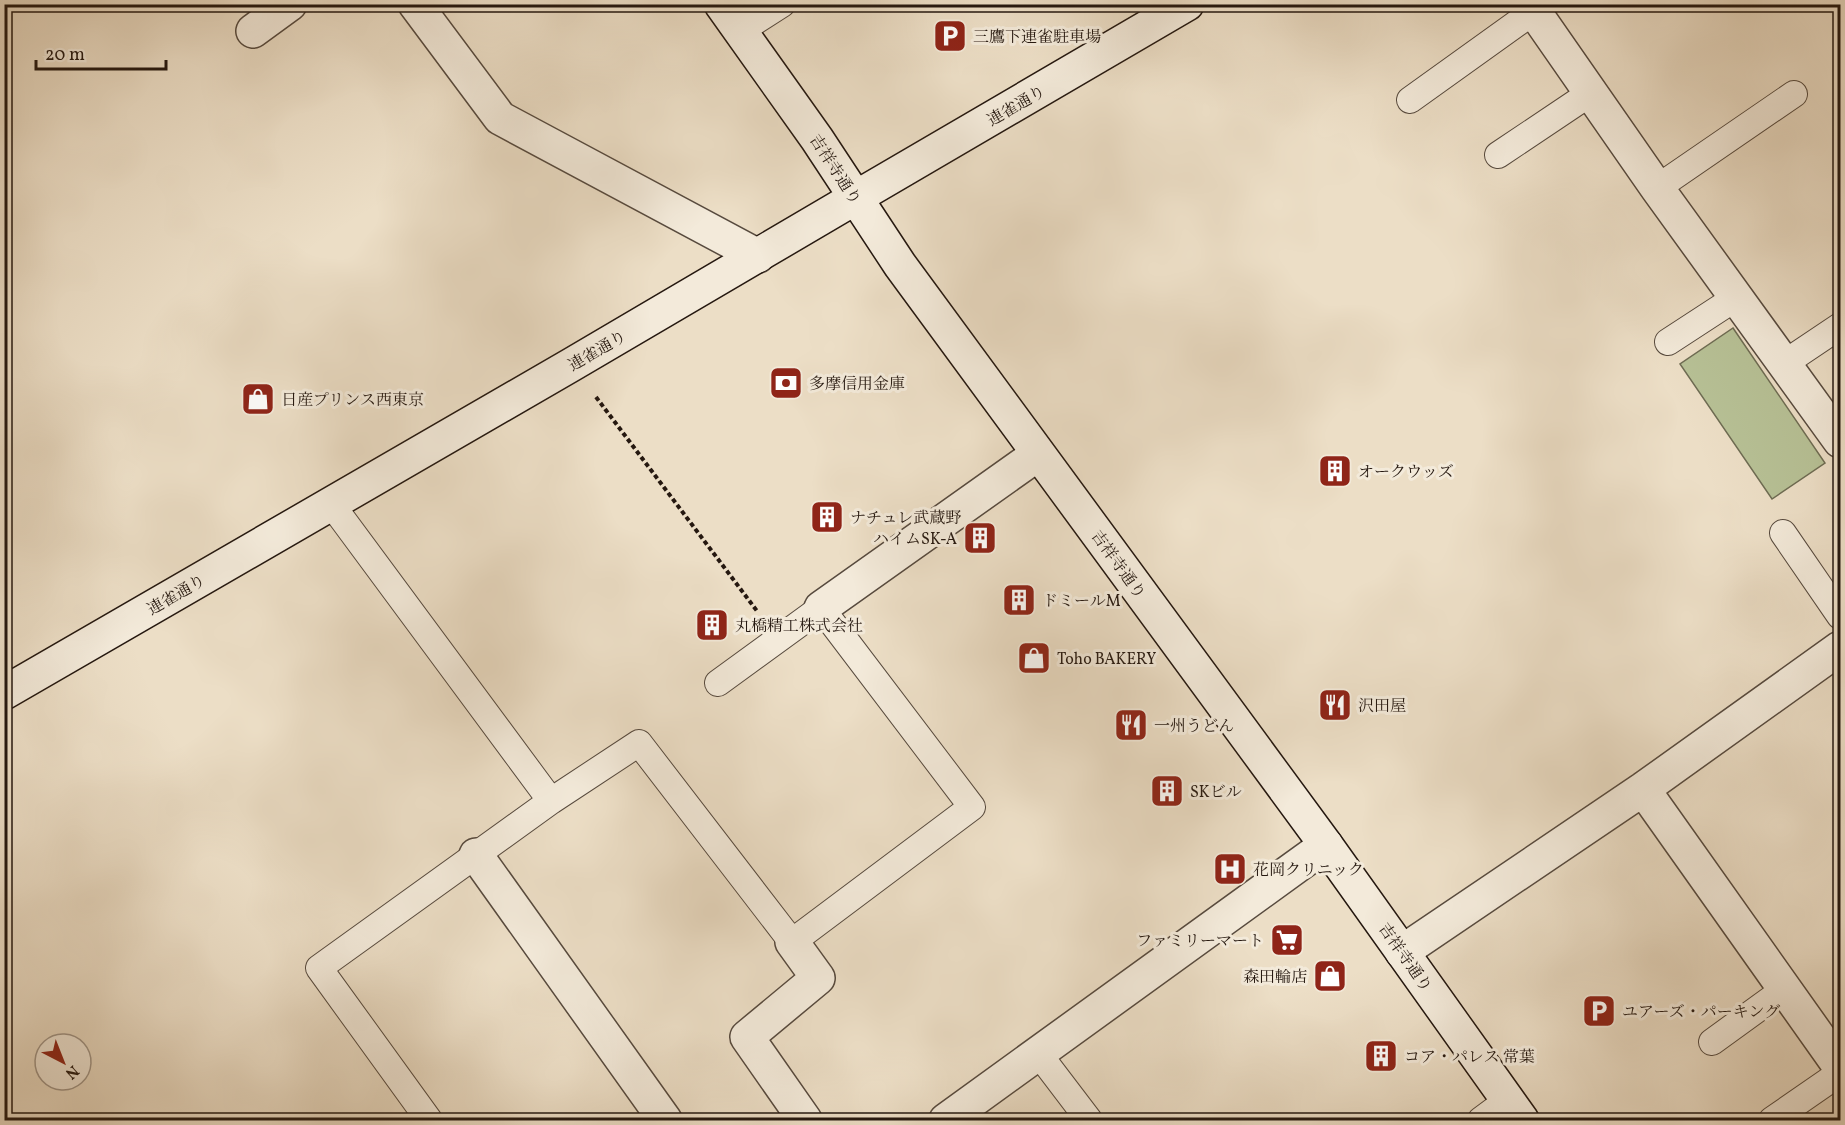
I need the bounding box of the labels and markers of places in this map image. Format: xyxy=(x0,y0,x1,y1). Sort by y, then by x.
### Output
parking icon: 三鷹下連雀駐車場 xyxy=(932,18,968,54)
place label: 三鷹下連雀駐車場 xyxy=(973,27,1101,49)
bank icon: 多摩信用金庫 xyxy=(768,365,804,401)
place label: 多摩信用金庫 xyxy=(809,374,905,396)
shop icon: 日産プリンス西東京 xyxy=(240,381,276,417)
place label: 日産プリンス西東京 xyxy=(281,390,424,412)
building icon: オークウッズ xyxy=(1317,453,1353,489)
place label: オークウッズ xyxy=(1358,462,1454,484)
building icon: ナチュレ武蔵野 xyxy=(809,499,845,535)
place label: ナチュレ武蔵野 xyxy=(850,508,962,530)
building icon: ハイムSK-A xyxy=(962,520,998,556)
place label: ハイムSK-A xyxy=(873,529,957,551)
building icon: ドミールM xyxy=(1001,582,1037,618)
place label: ドミールM xyxy=(1042,591,1121,613)
building icon: 丸橋精工株式会社 xyxy=(694,607,730,643)
place label: 丸橋精工株式会社 xyxy=(735,616,863,638)
shop icon: Toho BAKERY xyxy=(1016,640,1052,676)
place label: Toho BAKERY xyxy=(1057,649,1156,671)
restaurant icon: 沢田屋 xyxy=(1317,687,1353,723)
place label: 沢田屋 xyxy=(1358,696,1406,718)
restaurant icon: 一州うどん xyxy=(1113,707,1149,743)
place label: 一州うどん xyxy=(1154,716,1234,738)
building icon: SKビル xyxy=(1149,773,1185,809)
place label: SKビル xyxy=(1190,782,1242,804)
hospital icon: 花岡クリニック xyxy=(1212,851,1248,887)
place label: 花岡クリニック xyxy=(1253,860,1364,882)
supermarket icon: ファミリーマート xyxy=(1269,922,1305,958)
place label: ファミリーマート xyxy=(1136,931,1264,953)
shop icon: 森田輪店 xyxy=(1312,958,1348,994)
place label: 森田輪店 xyxy=(1243,967,1307,989)
parking icon: ユアーズ・パーキング xyxy=(1581,993,1617,1029)
place label: ユアーズ・パーキング xyxy=(1622,1002,1780,1024)
building icon: コア・パレス 常葉 xyxy=(1363,1038,1399,1074)
place label: コア・パレス 常葉 xyxy=(1404,1047,1535,1069)

